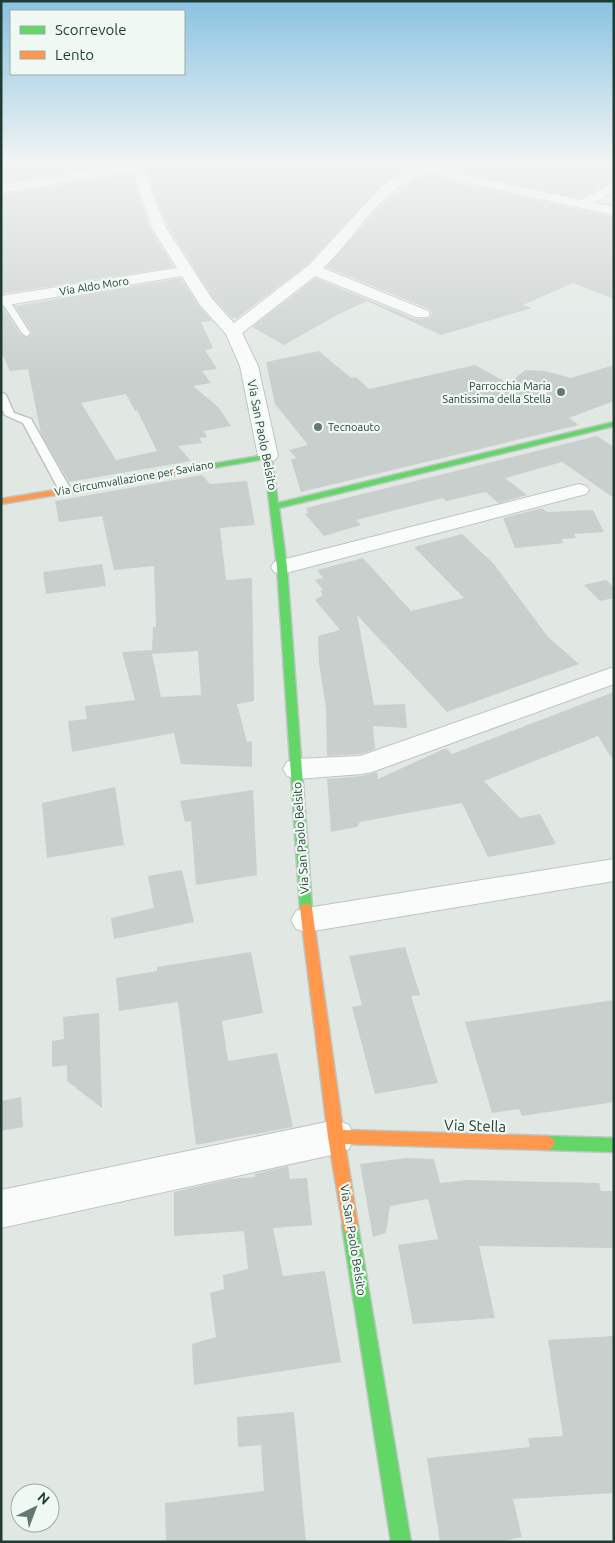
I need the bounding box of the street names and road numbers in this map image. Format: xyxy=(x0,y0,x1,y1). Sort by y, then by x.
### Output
street label: Via Aldo Moro xyxy=(58,275,130,297)
street label: Via San Paolo Belsito xyxy=(245,379,280,491)
street label: Via Circumvallazione per Saviano xyxy=(54,458,214,498)
street label: Via San Paolo Belsito xyxy=(290,782,311,894)
street label: Via Stella xyxy=(444,1116,506,1135)
street label: Via San Paolo Belsito xyxy=(338,1183,369,1296)

